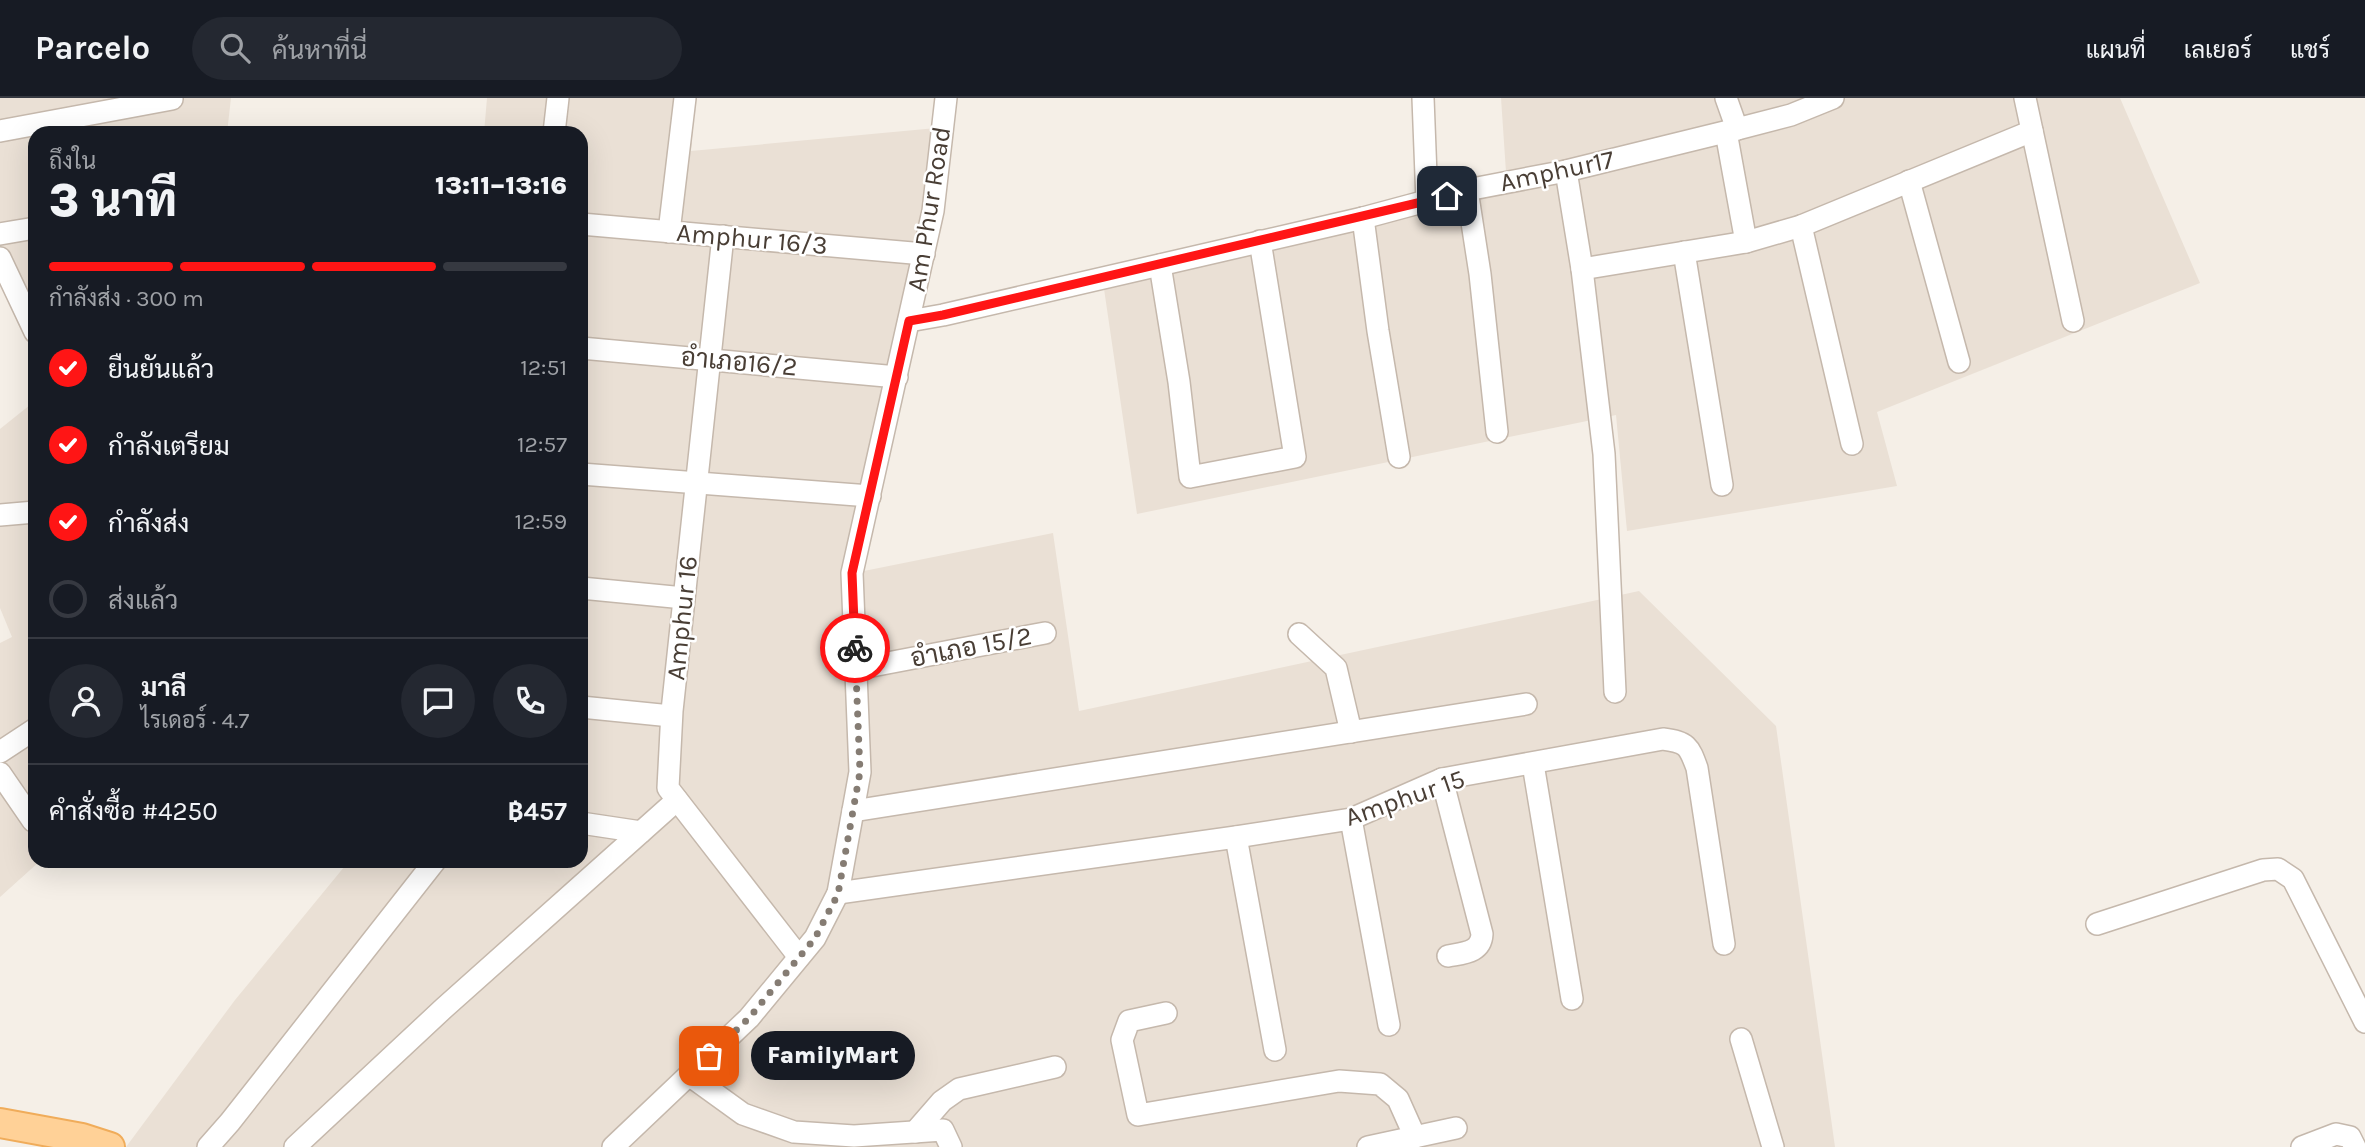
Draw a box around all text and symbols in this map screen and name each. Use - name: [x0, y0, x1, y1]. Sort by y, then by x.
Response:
- search box: [192, 17, 682, 80]
- text: Parcelo: [35, 29, 150, 67]
- icon: search: [216, 29, 254, 67]
- text: ค้นหาที่นี่: [272, 35, 367, 66]
- text: แผนที่: [2086, 36, 2146, 64]
- text: เลเยอร์: [2184, 36, 2252, 64]
- text: แชร์: [2290, 36, 2330, 64]
- street label: Am Phur Road: [901, 124, 957, 294]
- street label: Amphur17: [1497, 144, 1617, 198]
- text: ถึงใน: [49, 148, 96, 175]
- pin: [1417, 166, 1477, 226]
- text: 13:11–13:16: [435, 170, 567, 201]
- text: 3 นาที: [49, 174, 177, 228]
- icon: home: [1428, 177, 1466, 215]
- street label: Amphur 16/3: [675, 217, 829, 261]
- text: กำลังส่ง · 300 m: [49, 285, 204, 312]
- street label: อำเภอ16/2: [679, 341, 799, 383]
- icon: check: [49, 349, 87, 387]
- text: ยืนยันแล้ว: [108, 354, 214, 385]
- text: 12:51: [520, 354, 567, 381]
- icon: check: [49, 426, 87, 464]
- text: กำลังเตรียม: [108, 431, 230, 462]
- text: 12:57: [517, 431, 567, 458]
- icon: check: [49, 503, 87, 541]
- text: กำลังส่ง: [108, 508, 189, 539]
- text: 12:59: [514, 508, 567, 535]
- street label: Amphur 16: [660, 554, 704, 682]
- text: ส่งแล้ว: [108, 585, 178, 616]
- courier: [820, 613, 890, 683]
- street label: อำเภอ 15/2: [908, 620, 1034, 674]
- icon: bike: [836, 629, 874, 667]
- button: person: [49, 664, 123, 738]
- button: chat: [401, 664, 475, 738]
- button: phone: [493, 664, 567, 738]
- text: มาลี: [141, 672, 186, 703]
- text: ไรเดอร์ · 4.7: [141, 707, 249, 734]
- street label: Amphur 15: [1341, 763, 1469, 833]
- text: คำสั่งซื้อ #4250: [49, 796, 218, 827]
- text: ฿457: [508, 796, 567, 827]
- pin: [679, 1026, 739, 1086]
- callout: FamilyMart: [751, 1032, 916, 1080]
- icon: bag: [690, 1037, 728, 1075]
- text: FamilyMart: [767, 1042, 899, 1069]

